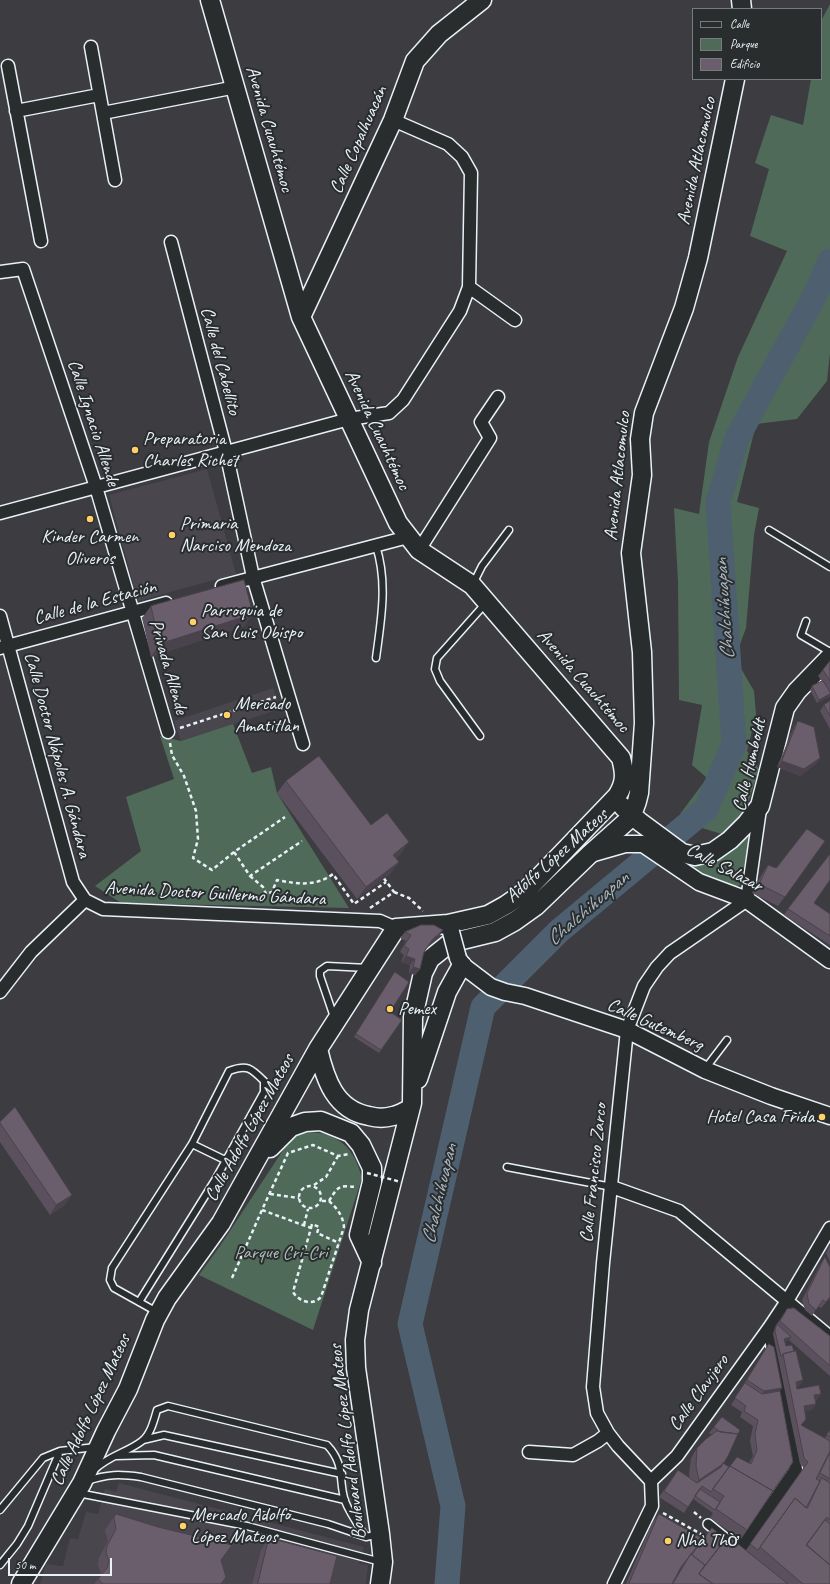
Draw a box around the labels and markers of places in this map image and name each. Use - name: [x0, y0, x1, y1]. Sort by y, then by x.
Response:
- place label: Preparatoria Charles Richet: [143, 428, 238, 472]
- marker: Preparatoria Charles Richet: [130, 445, 140, 455]
- place label: Primaria Narciso Mendoza: [180, 513, 291, 557]
- marker: Kinder Carmen Oliveros: [85, 514, 95, 524]
- place label: Kinder Carmen Oliveros: [41, 526, 139, 570]
- marker: Primaria Narciso Mendoza: [167, 530, 177, 540]
- place label: Parroquia de San Luis Obispo: [201, 600, 302, 644]
- marker: Parroquia de San Luis Obispo: [188, 617, 198, 627]
- place label: Mercado Amatitlan: [235, 693, 299, 737]
- marker: Mercado Amatitlan: [222, 710, 232, 720]
- place label: Pemex: [398, 998, 436, 1020]
- marker: Pemex: [385, 1004, 395, 1014]
- place label: Hotel Casa Frida: [706, 1106, 814, 1128]
- marker: Hotel Casa Frida: [817, 1112, 827, 1122]
- place label: Mercado Adolfo López Mateos: [191, 1504, 290, 1548]
- marker: Mercado Adolfo López Mateos: [178, 1521, 188, 1531]
- place label: Nhà Thờ: [676, 1530, 740, 1552]
- marker: Nhà Thờ: [663, 1536, 673, 1546]

